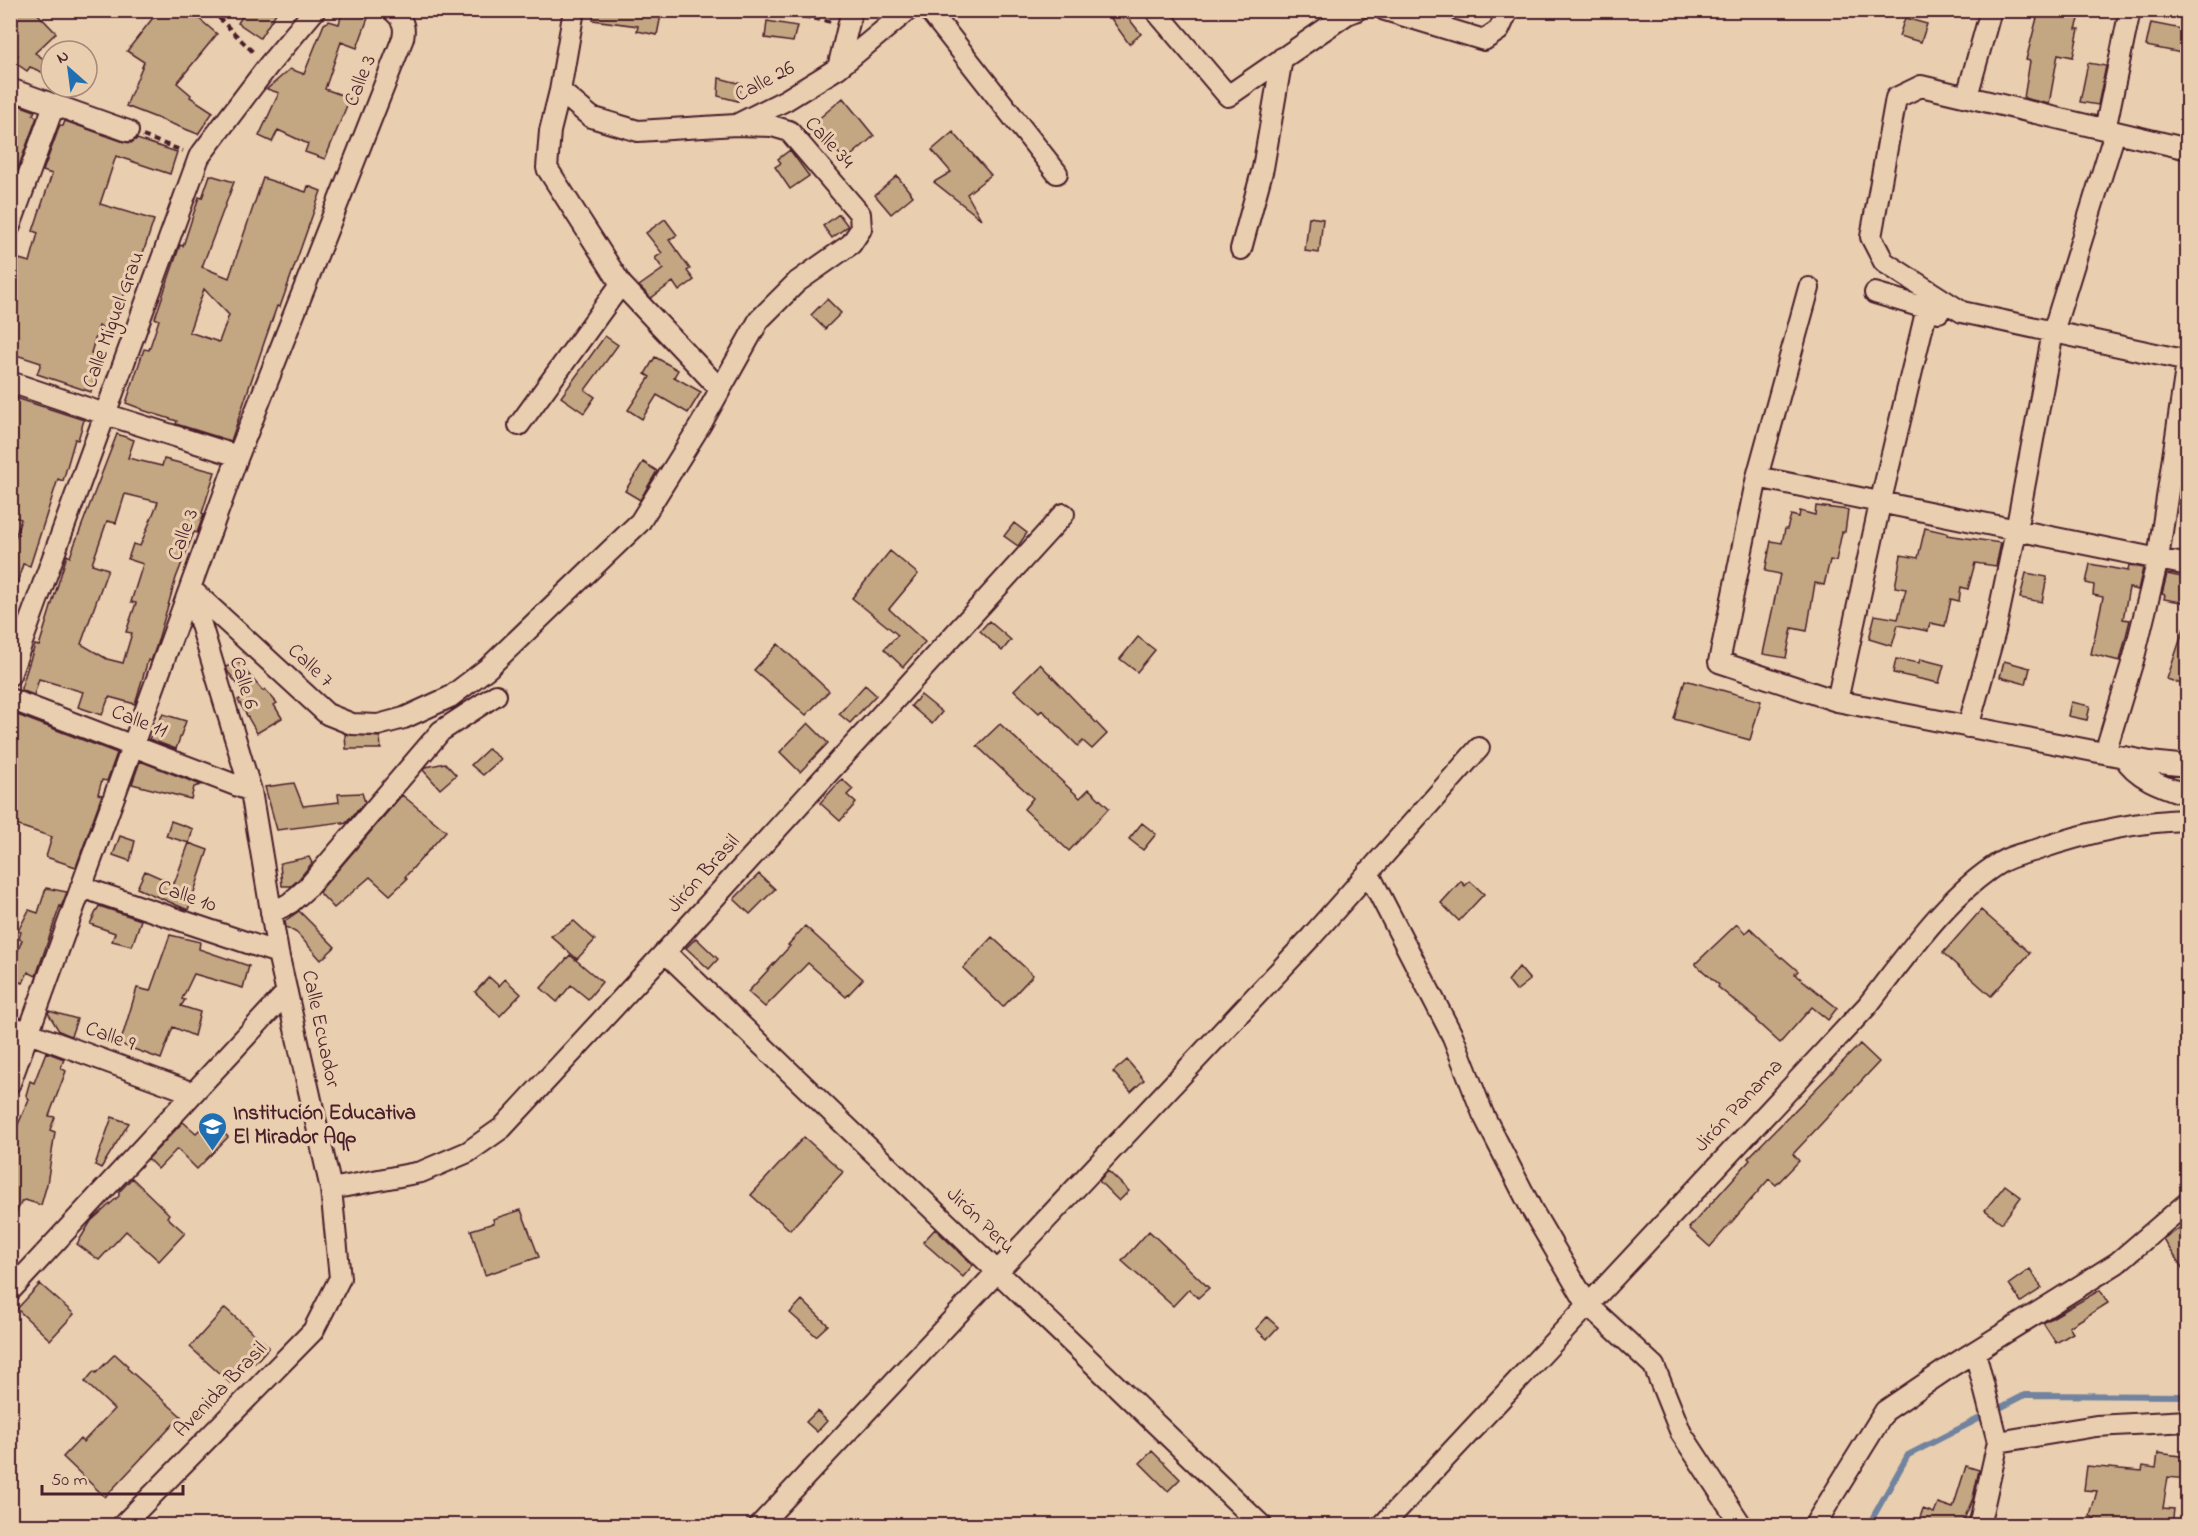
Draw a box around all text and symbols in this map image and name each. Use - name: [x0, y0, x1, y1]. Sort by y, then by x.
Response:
- north arrow: [39, 39, 99, 99]
- text: N: [52, 44, 73, 71]
- street label: Calle 3: [337, 51, 385, 111]
- street label: Calle 26: [730, 54, 800, 110]
- street label: Calle 34: [797, 110, 861, 176]
- street label: Calle Miguel Grau: [75, 247, 155, 393]
- street label: Calle 3: [161, 505, 207, 565]
- street label: Calle 7: [280, 637, 340, 695]
- street label: Calle 6: [221, 653, 265, 713]
- street label: Calle 11: [107, 698, 172, 746]
- street label: Jirón Brasil: [660, 828, 748, 920]
- street label: Calle 10: [154, 873, 220, 921]
- street label: Calle Ecuador: [293, 968, 347, 1091]
- street label: Calle 9: [81, 1014, 140, 1060]
- street label: Jirón Panama: [1688, 1052, 1790, 1160]
- place label: Institución Educativa El Mirador Aqp: [233, 1099, 416, 1153]
- school or university icon: Institución Educativa El Mirador Aqp: [196, 1110, 228, 1152]
- street label: Jirón Peru: [939, 1180, 1021, 1262]
- street label: Avenida Brasil: [167, 1335, 275, 1445]
- scale bar: [42, 1458, 183, 1496]
- text: 50 m: [51, 1468, 88, 1494]

